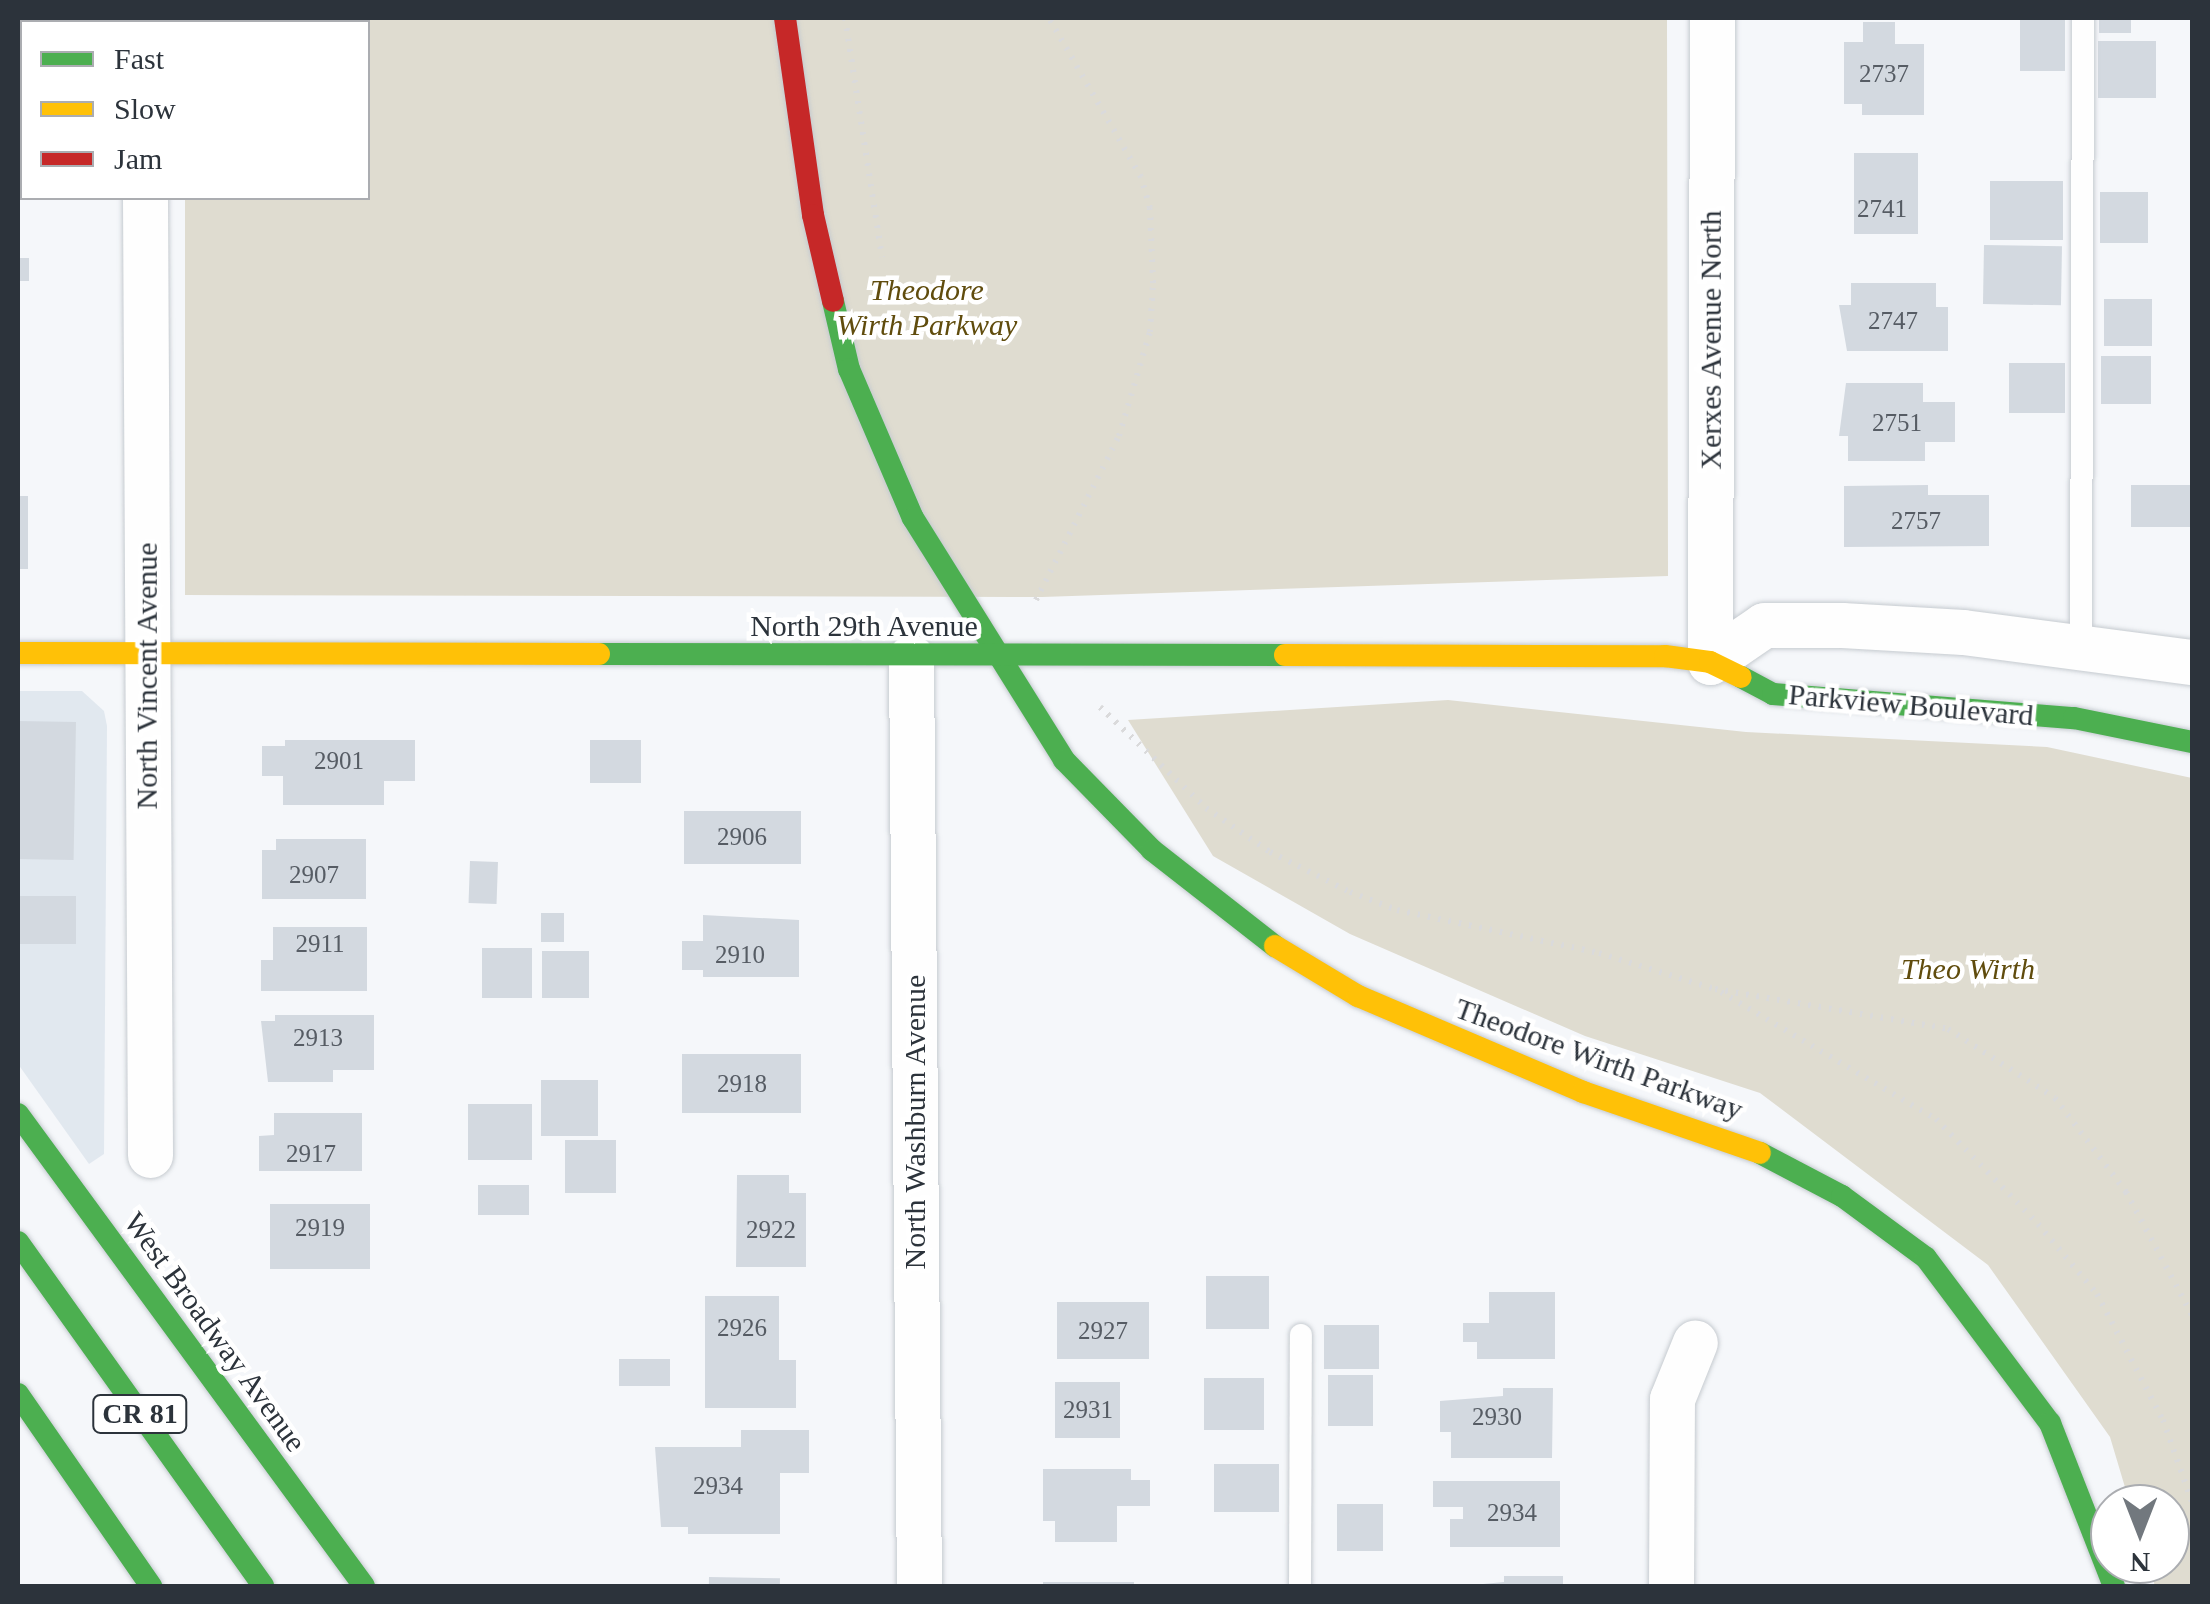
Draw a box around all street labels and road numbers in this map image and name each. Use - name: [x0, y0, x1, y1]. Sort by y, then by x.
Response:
- street label: Xerxes Avenue North: [1693, 209, 1729, 471]
- street label: North Vincent Avenue: [129, 541, 165, 811]
- street label: North 29th Avenue: [749, 608, 979, 644]
- street label: Parkview Boulevard: [1787, 676, 2035, 734]
- street label: North Washburn Avenue: [897, 974, 933, 1270]
- street label: Theodore Wirth Parkway: [1450, 990, 1748, 1128]
- street label: West Broadway Avenue: [116, 1205, 314, 1459]
- road number: CR 81: [90, 1391, 190, 1437]

